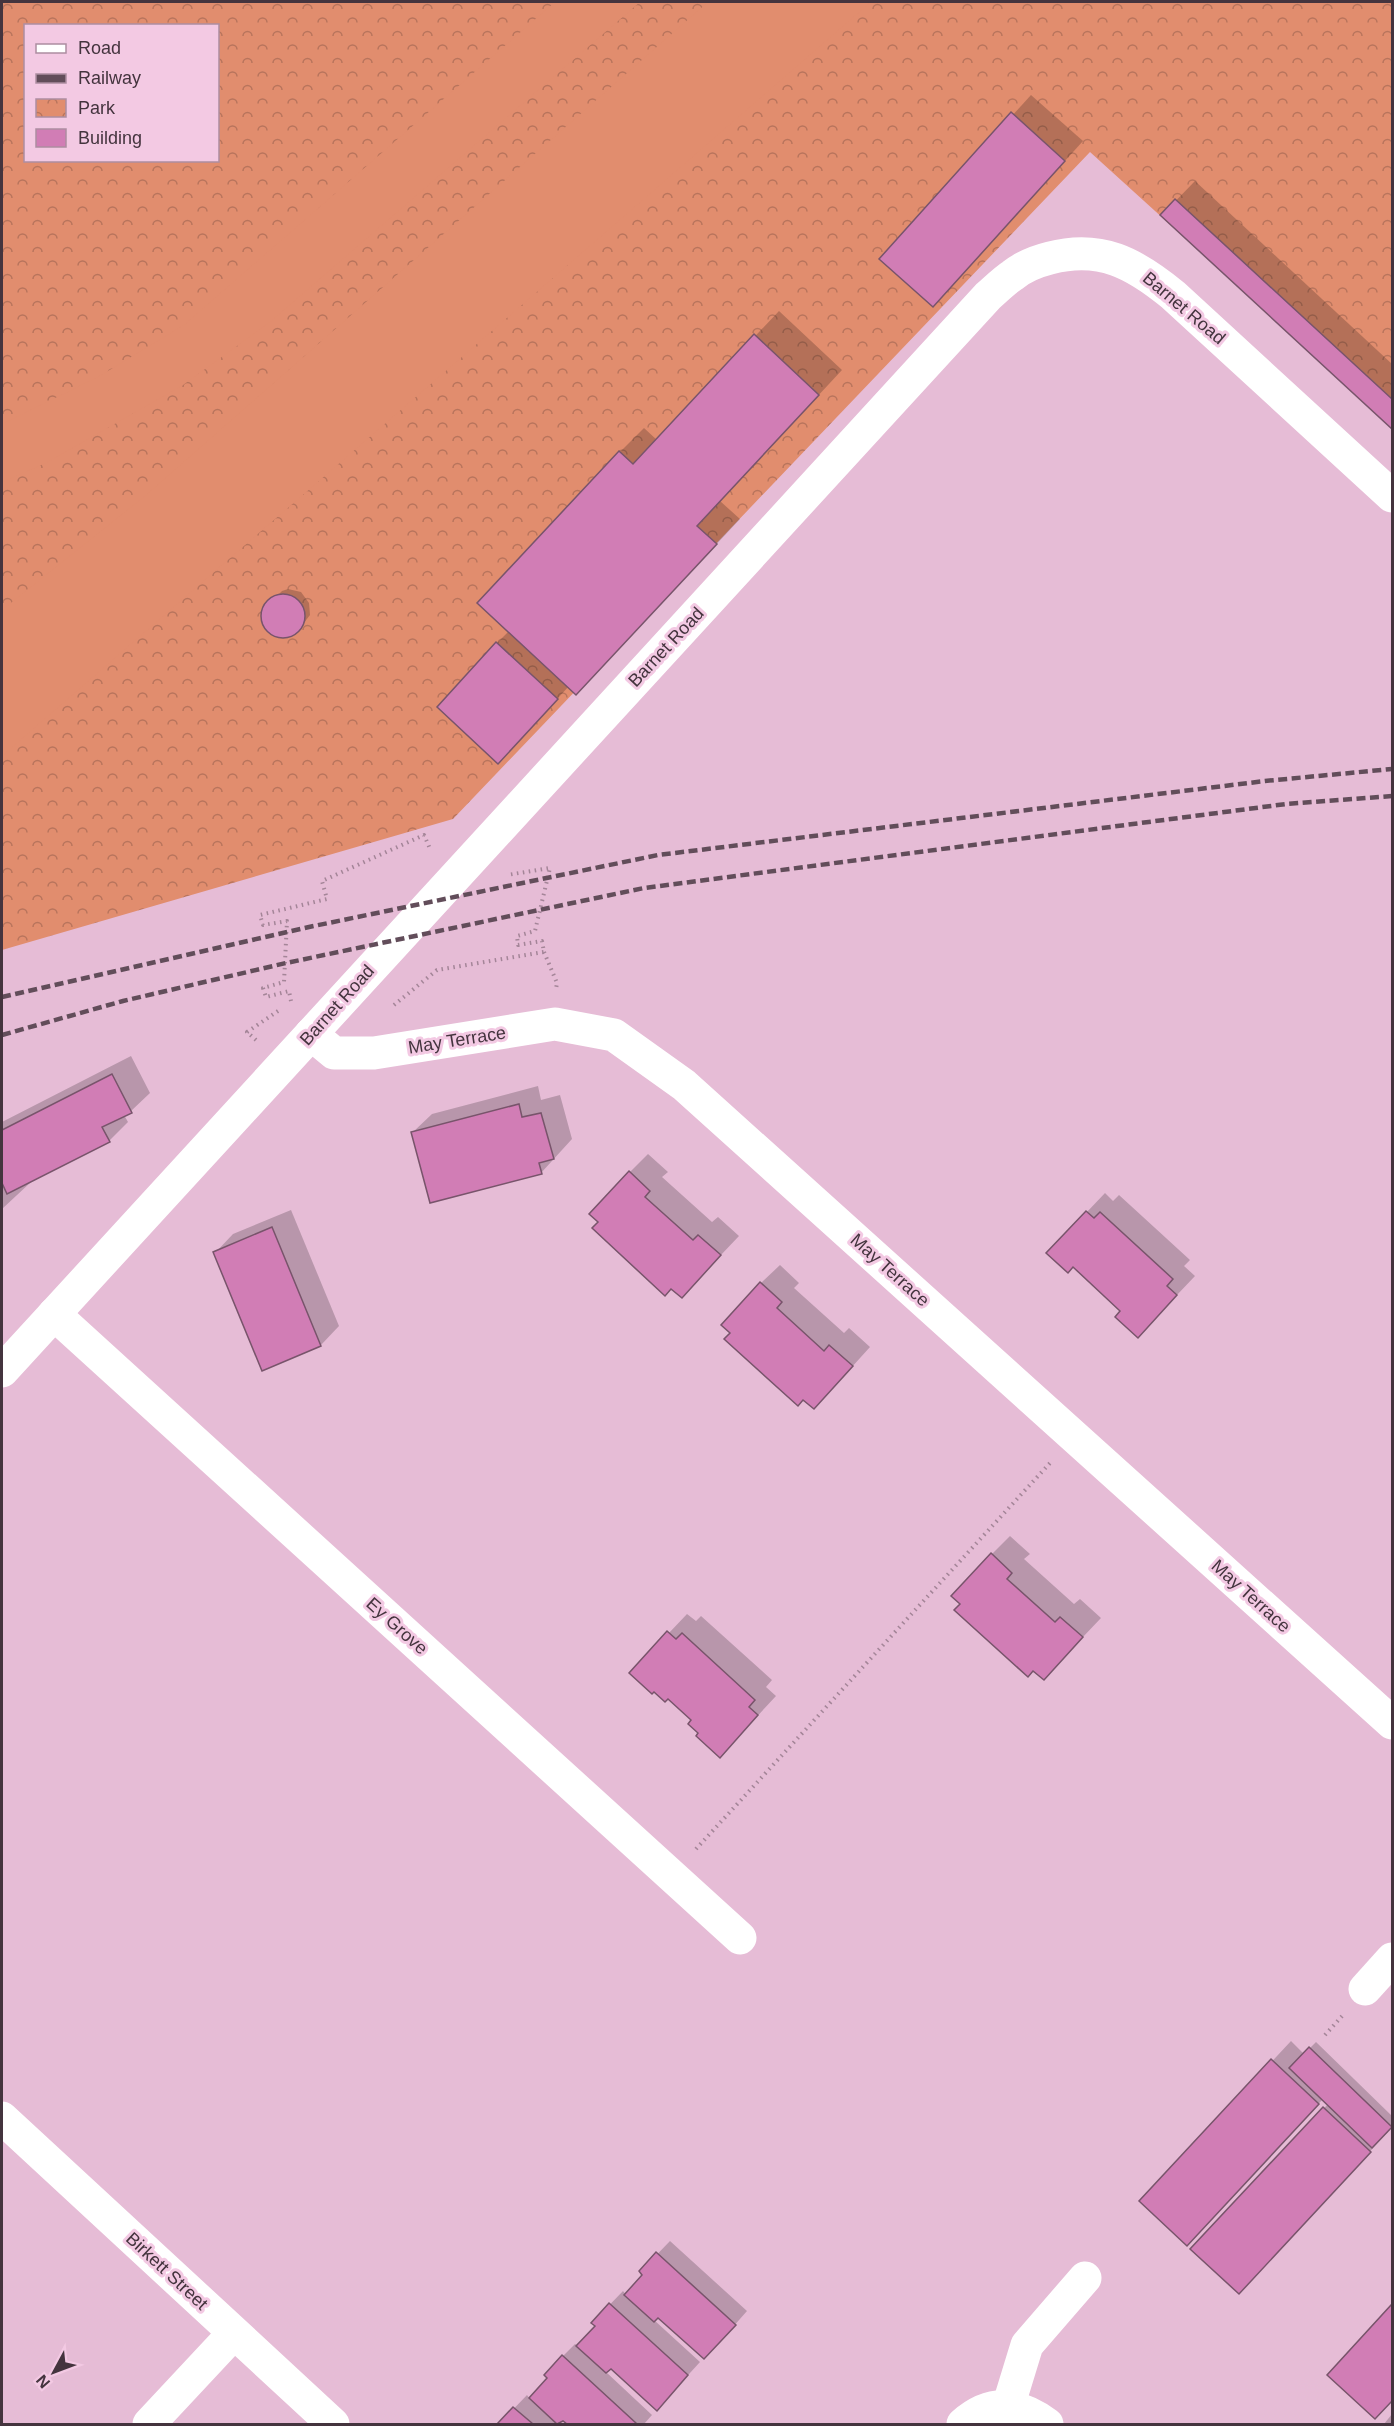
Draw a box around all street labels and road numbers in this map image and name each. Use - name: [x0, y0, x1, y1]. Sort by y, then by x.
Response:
- street label: Barnet Road: [1139, 268, 1229, 348]
- street label: Barnet Road: [624, 603, 708, 691]
- street label: Barnet Road: [296, 961, 378, 1049]
- street label: May Terrace: [407, 1022, 507, 1058]
- street label: May Terrace: [847, 1230, 933, 1310]
- street label: May Terrace: [1208, 1556, 1294, 1636]
- street label: Ey Grove: [362, 1593, 432, 1659]
- street label: Birkett Street: [122, 2228, 212, 2314]

